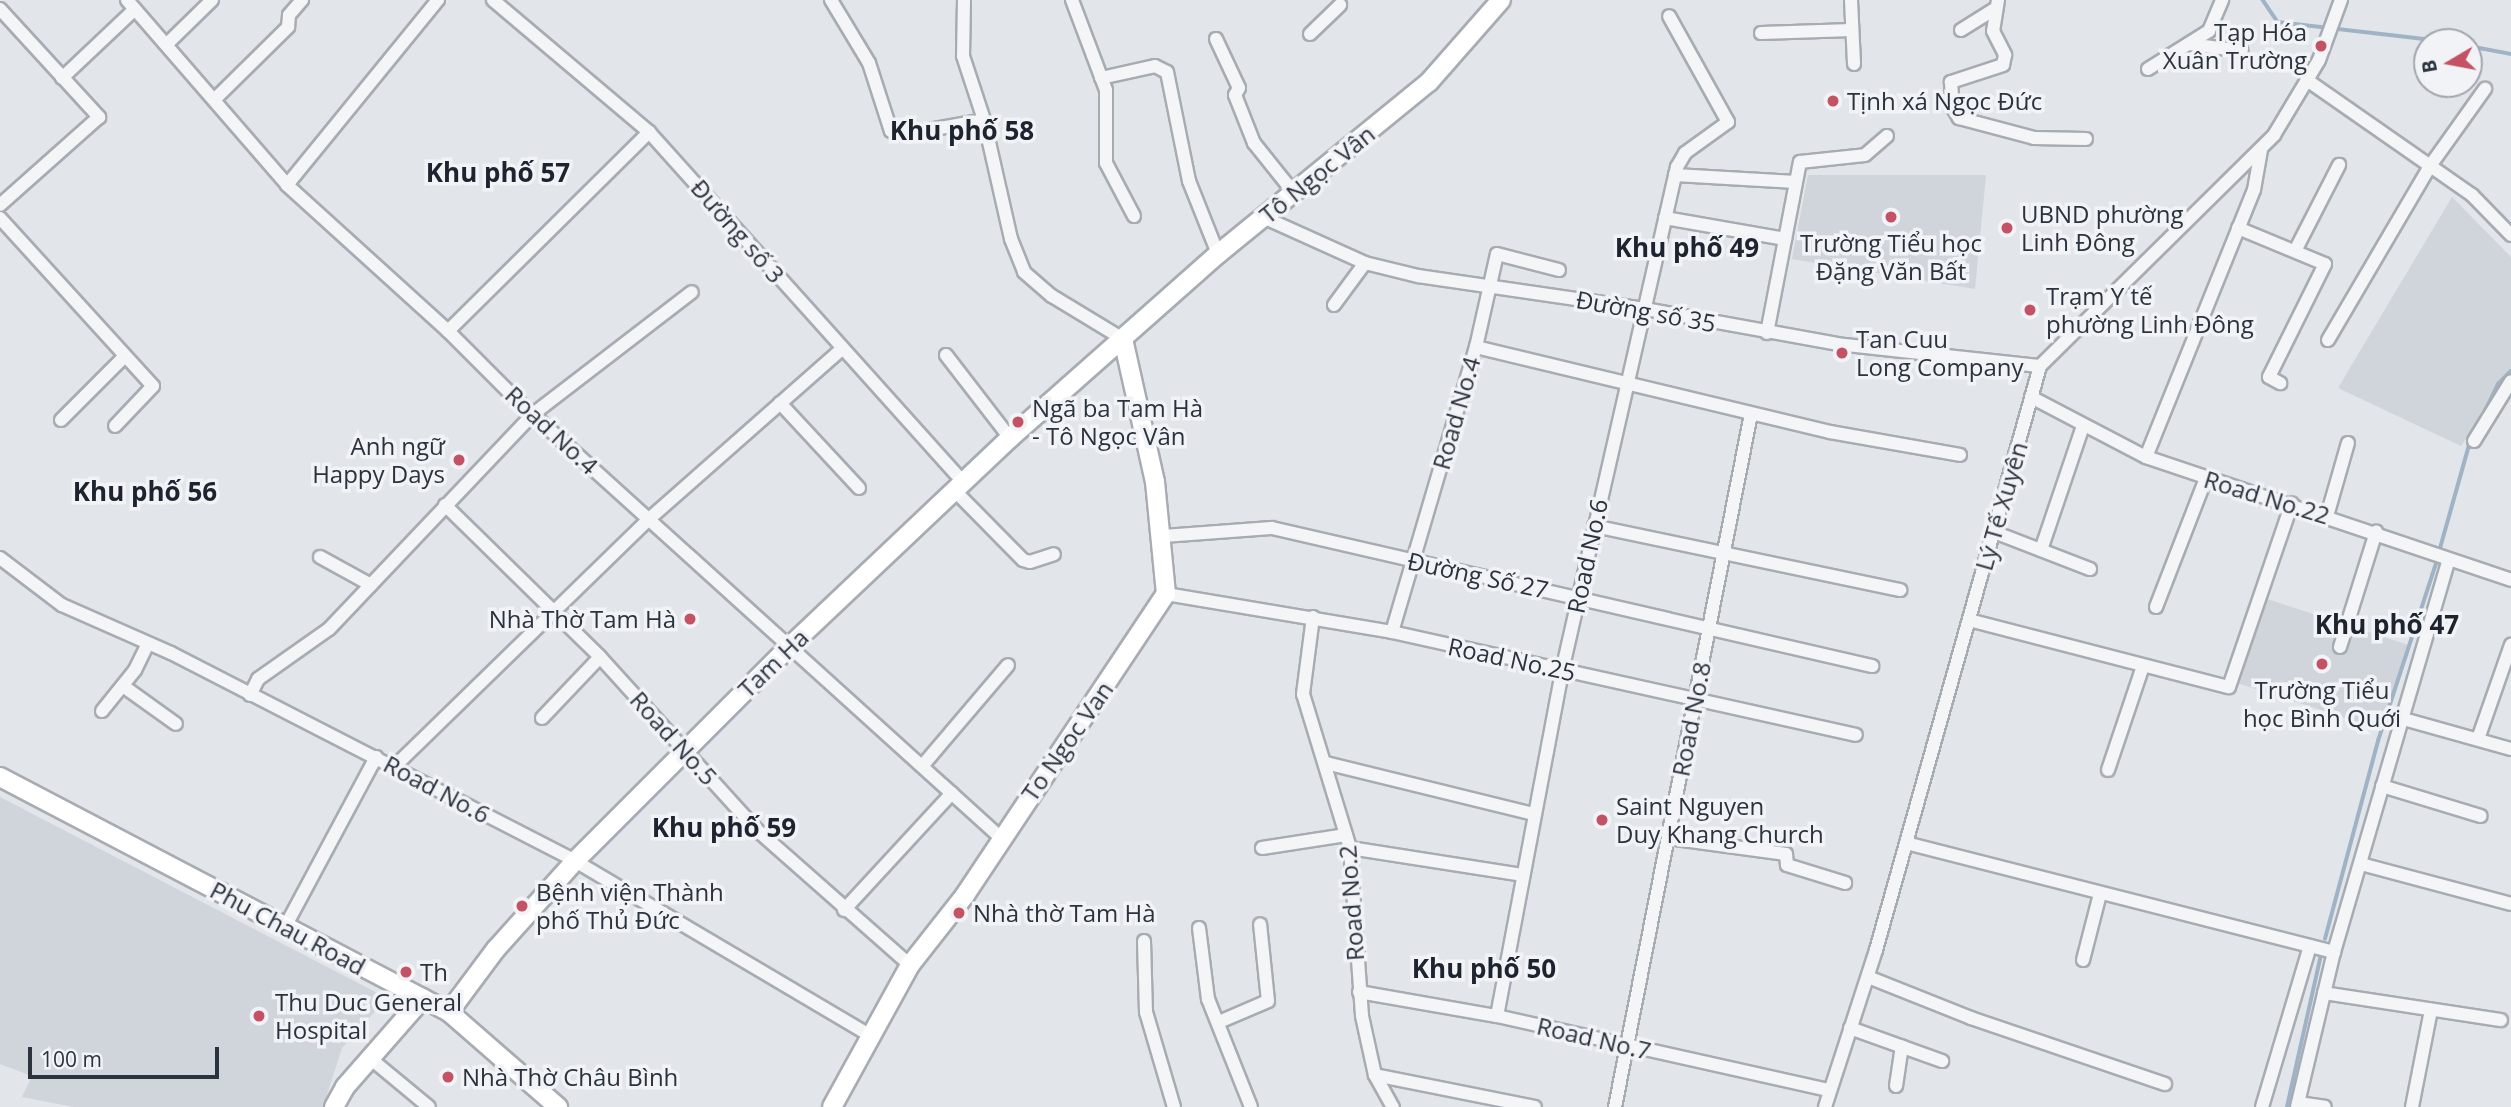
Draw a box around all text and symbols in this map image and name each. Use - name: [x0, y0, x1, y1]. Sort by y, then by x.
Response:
- place label: Tạp Hóa Xuân Trường: [2163, 18, 2307, 74]
- north arrow: [2413, 28, 2483, 98]
- marker: Tạp Hóa Xuân Trường: [2313, 38, 2329, 54]
- text: B: [2415, 58, 2443, 75]
- place label: Tịnh xá Ngọc Đức: [1847, 87, 2042, 115]
- marker: Tịnh xá Ngọc Đức: [1825, 93, 1841, 109]
- district label: Khu phố 58: [890, 115, 1034, 147]
- street label: Tô Ngọc Vân: [1254, 119, 1380, 229]
- district label: Khu phố 57: [426, 157, 570, 189]
- street label: Đường số 3: [685, 173, 791, 289]
- place label: UBND phường Linh Đông: [2021, 200, 2183, 256]
- marker: Trường Tiểu học Đặng Văn Bất: [1883, 209, 1899, 225]
- marker: UBND phường Linh Đông: [1999, 220, 2015, 236]
- place label: Trường Tiểu học Đặng Văn Bất: [1800, 229, 1982, 285]
- district label: Khu phố 49: [1615, 232, 1759, 264]
- place label: Trạm Y tế phường Linh Đông: [2046, 282, 2254, 338]
- street label: Đường số 35: [1574, 285, 1718, 337]
- marker: Trạm Y tế phường Linh Đông: [2020, 300, 2040, 320]
- place label: Tan Cuu Long Company: [1856, 325, 2023, 381]
- marker: Tan Cuu Long Company: [1834, 345, 1850, 361]
- street label: Road No.4: [1426, 353, 1486, 473]
- street label: Road No.4: [500, 380, 604, 480]
- place label: Ngã ba Tam Hà - Tô Ngọc Vân: [1032, 394, 1203, 450]
- marker: Ngã ba Tam Hà - Tô Ngọc Vân: [1010, 414, 1026, 430]
- place label: Anh ngữ Happy Days: [312, 432, 445, 488]
- street label: Lý Tế Xuyên: [1969, 438, 2033, 574]
- marker: Anh ngữ Happy Days: [451, 452, 467, 468]
- street label: Road No.22: [2201, 464, 2333, 530]
- district label: Khu phố 56: [73, 476, 217, 508]
- street label: Road No.6: [1561, 496, 1613, 616]
- street label: Đường Số 27: [1405, 546, 1551, 604]
- place label: Nhà Thờ Tam Hà: [489, 605, 676, 633]
- district label: Khu phố 47: [2315, 609, 2459, 641]
- marker: Nhà Thờ Tam Hà: [682, 611, 698, 627]
- street label: Tam Ha: [732, 623, 814, 703]
- street label: Road No.25: [1446, 631, 1578, 687]
- marker: Trường Tiểu học Bình Quới: [2314, 656, 2330, 672]
- street label: Road No.8: [1666, 659, 1716, 779]
- street label: To Ngoc Van: [1015, 676, 1119, 806]
- place label: Trường Tiểu học Bình Quới: [2243, 676, 2401, 732]
- street label: Road No.5: [624, 685, 724, 791]
- street label: Road No.6: [379, 749, 495, 829]
- place label: Saint Nguyen Duy Khang Church: [1616, 792, 1824, 848]
- district label: Khu phố 59: [652, 812, 796, 844]
- marker: Saint Nguyen Duy Khang Church: [1594, 812, 1610, 828]
- street label: Road No.2: [1333, 844, 1369, 962]
- street label: Phu Chau Road: [206, 875, 370, 981]
- place label: Bệnh viện Thành phố Thủ Đức: [536, 878, 724, 934]
- marker: Bệnh viện Thành phố Thủ Đức: [514, 898, 530, 914]
- place label: Nhà thờ Tam Hà: [973, 899, 1156, 927]
- marker: Nhà thờ Tam Hà: [951, 905, 967, 921]
- district label: Khu phố 50: [1412, 953, 1556, 985]
- place label: Th: [420, 958, 448, 986]
- marker: Th: [398, 964, 414, 980]
- place label: Thu Duc General Hospital: [275, 988, 462, 1044]
- marker: Thu Duc General Hospital: [249, 1006, 269, 1026]
- street label: Road No.7: [1534, 1011, 1654, 1065]
- scale bar: [32, 1034, 222, 1078]
- text: 100 m: [41, 1045, 102, 1073]
- place label: Nhà Thờ Châu Bình: [462, 1063, 678, 1091]
- marker: Nhà Thờ Châu Bình: [440, 1069, 456, 1085]

